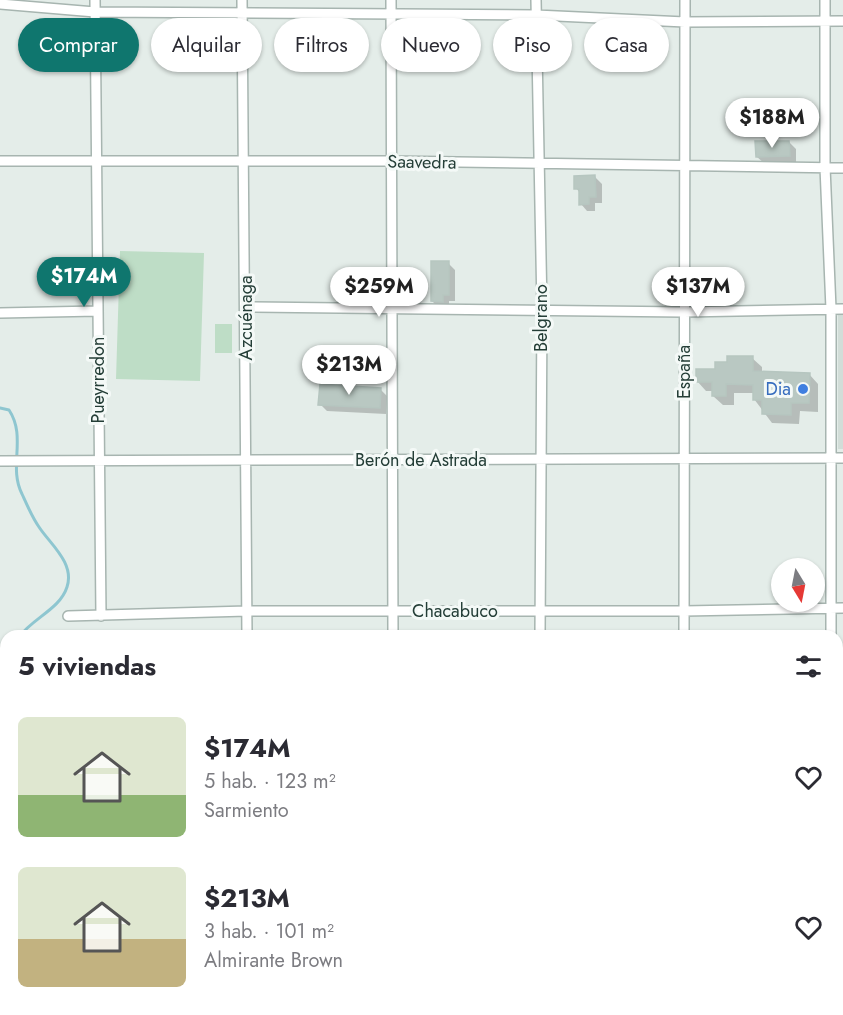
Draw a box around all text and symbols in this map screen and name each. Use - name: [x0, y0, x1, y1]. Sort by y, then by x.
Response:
- chip: Comprar: [18, 18, 139, 72]
- chip: Alquilar: [151, 18, 262, 72]
- chip: Filtros: [274, 18, 369, 72]
- chip: Nuevo: [381, 18, 481, 72]
- chip: Piso: [493, 18, 572, 72]
- chip: Casa: [584, 18, 669, 72]
- pin: $188M: [730, 98, 814, 149]
- text: $188M: [739, 103, 805, 132]
- street label: Saavedra: [387, 148, 457, 176]
- pin: $174M: [42, 257, 126, 308]
- text: $174M: [51, 262, 117, 291]
- pin: $259M: [337, 267, 421, 318]
- pin: $137M: [656, 267, 740, 318]
- text: $259M: [344, 272, 414, 301]
- text: $137M: [666, 272, 730, 301]
- street label: Azcuénaga: [233, 275, 259, 361]
- street label: Belgrano: [528, 284, 554, 352]
- street label: Pueyrredon: [85, 337, 111, 423]
- pin: $213M: [307, 345, 391, 396]
- street label: España: [671, 345, 697, 399]
- text: $213M: [316, 350, 382, 379]
- place label: Dia: [765, 376, 791, 402]
- marker: Dia: [796, 382, 810, 396]
- street label: Berón de Astrada: [355, 447, 487, 473]
- north arrow: [771, 558, 825, 612]
- map controls: [771, 558, 825, 612]
- street label: Chacabuco: [412, 598, 498, 624]
- text: 5 viviendas: [18, 647, 156, 685]
- icon: filters: [792, 650, 825, 683]
- text: $174M: [204, 729, 290, 767]
- icon: home: [66, 741, 138, 813]
- icon: heart: [792, 761, 825, 794]
- text: 5 hab. · 123 m²: [204, 767, 336, 796]
- text: Sarmiento: [204, 796, 289, 825]
- text: $213M: [204, 879, 290, 917]
- icon: home: [66, 891, 138, 963]
- icon: heart: [792, 911, 825, 944]
- text: 3 hab. · 101 m²: [204, 917, 334, 946]
- text: Almirante Brown: [204, 946, 343, 975]

